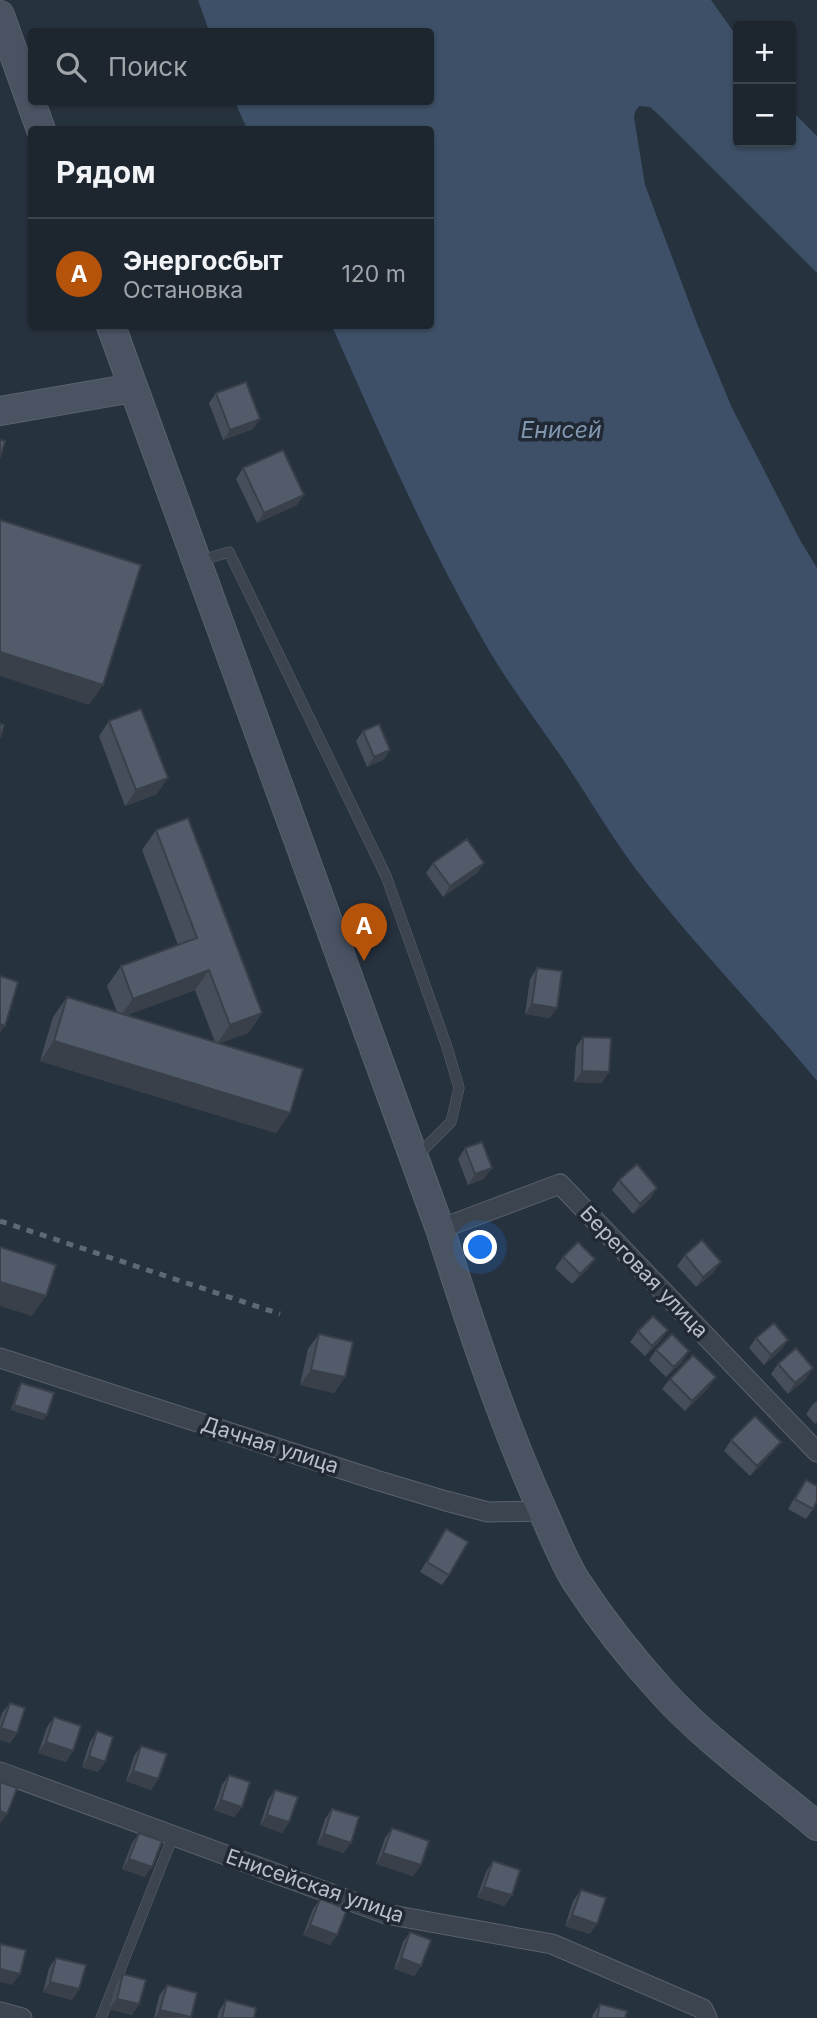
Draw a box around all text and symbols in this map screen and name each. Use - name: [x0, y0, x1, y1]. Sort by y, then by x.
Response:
- map controls: [733, 21, 796, 147]
- button: +: [733, 21, 796, 84]
- search box: [28, 28, 434, 105]
- icon: search: [52, 48, 90, 86]
- text: Поиск: [108, 51, 187, 82]
- button: −: [733, 84, 796, 147]
- text: Рядом: [56, 154, 156, 190]
- text: Энергосбыт: [123, 245, 283, 276]
- text: A: [70, 260, 88, 288]
- text: 120 m: [341, 260, 406, 288]
- text: Остановка: [123, 276, 243, 304]
- water label: Енисей: [520, 416, 602, 444]
- pin: A: [341, 903, 387, 961]
- street label: Береговая улица: [575, 1201, 714, 1343]
- your location: [463, 1230, 497, 1264]
- street label: Дачная улица: [198, 1411, 342, 1478]
- street label: Енисейская улица: [223, 1843, 407, 1928]

